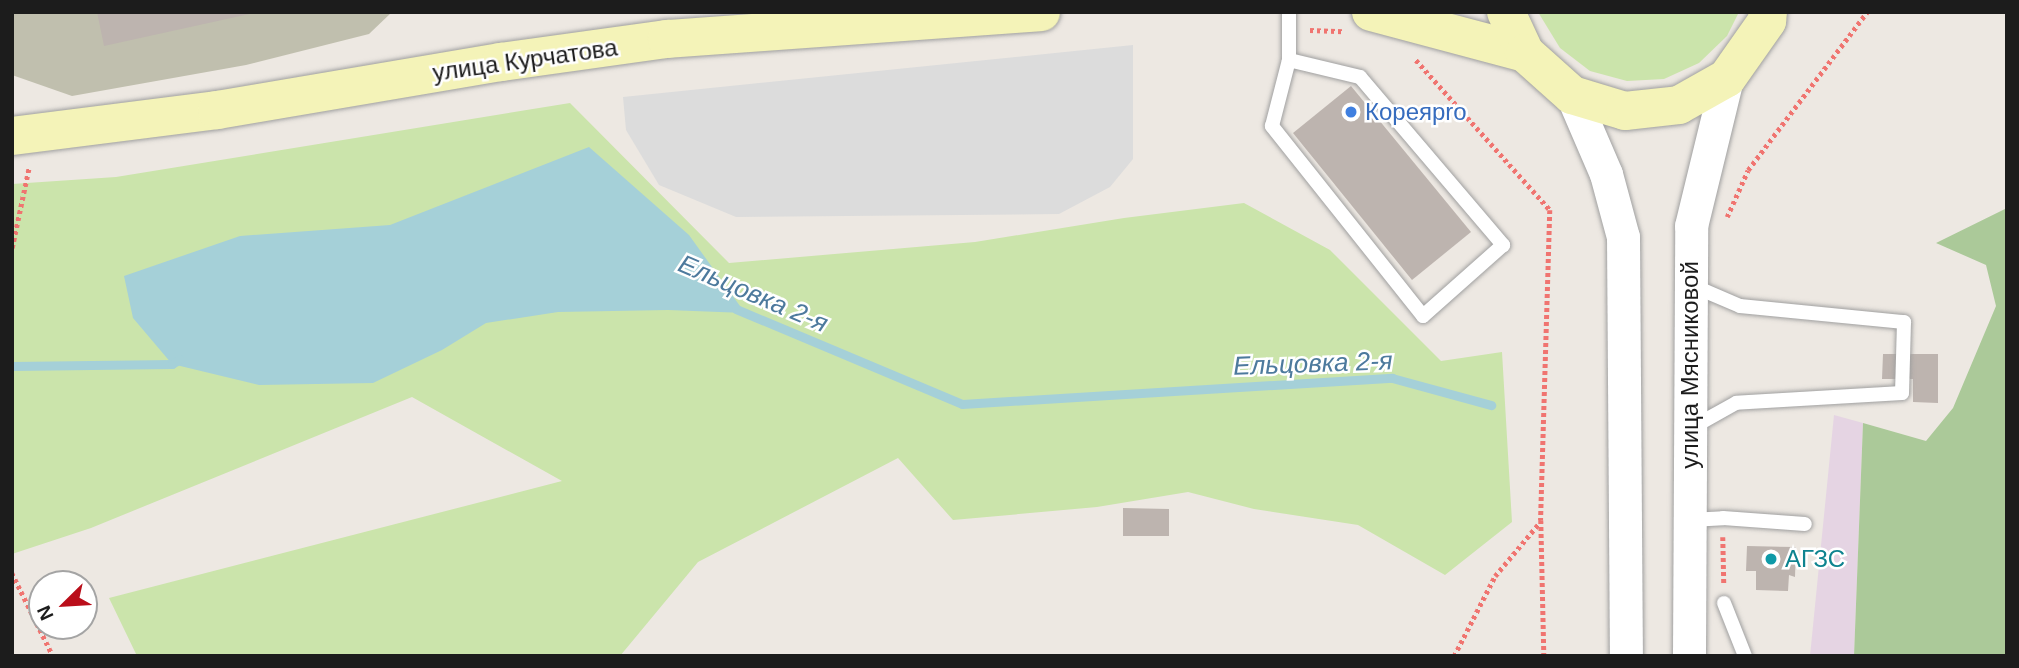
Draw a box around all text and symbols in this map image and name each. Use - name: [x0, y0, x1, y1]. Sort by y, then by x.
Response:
- street label: улица Курчатова: [431, 33, 619, 87]
- place label: Кореяpro: [1365, 98, 1467, 126]
- marker: Кореяpro: [1343, 104, 1359, 120]
- water label: Ельцовка 2-я: [673, 248, 833, 340]
- street label: улица Мясниковой: [1676, 261, 1704, 469]
- water label: Ельцовка 2-я: [1233, 346, 1393, 382]
- place label: АГЗС: [1785, 545, 1845, 573]
- marker: АГЗС: [1763, 551, 1779, 567]
- north arrow: [28, 570, 98, 640]
- text: N: [33, 602, 58, 623]

